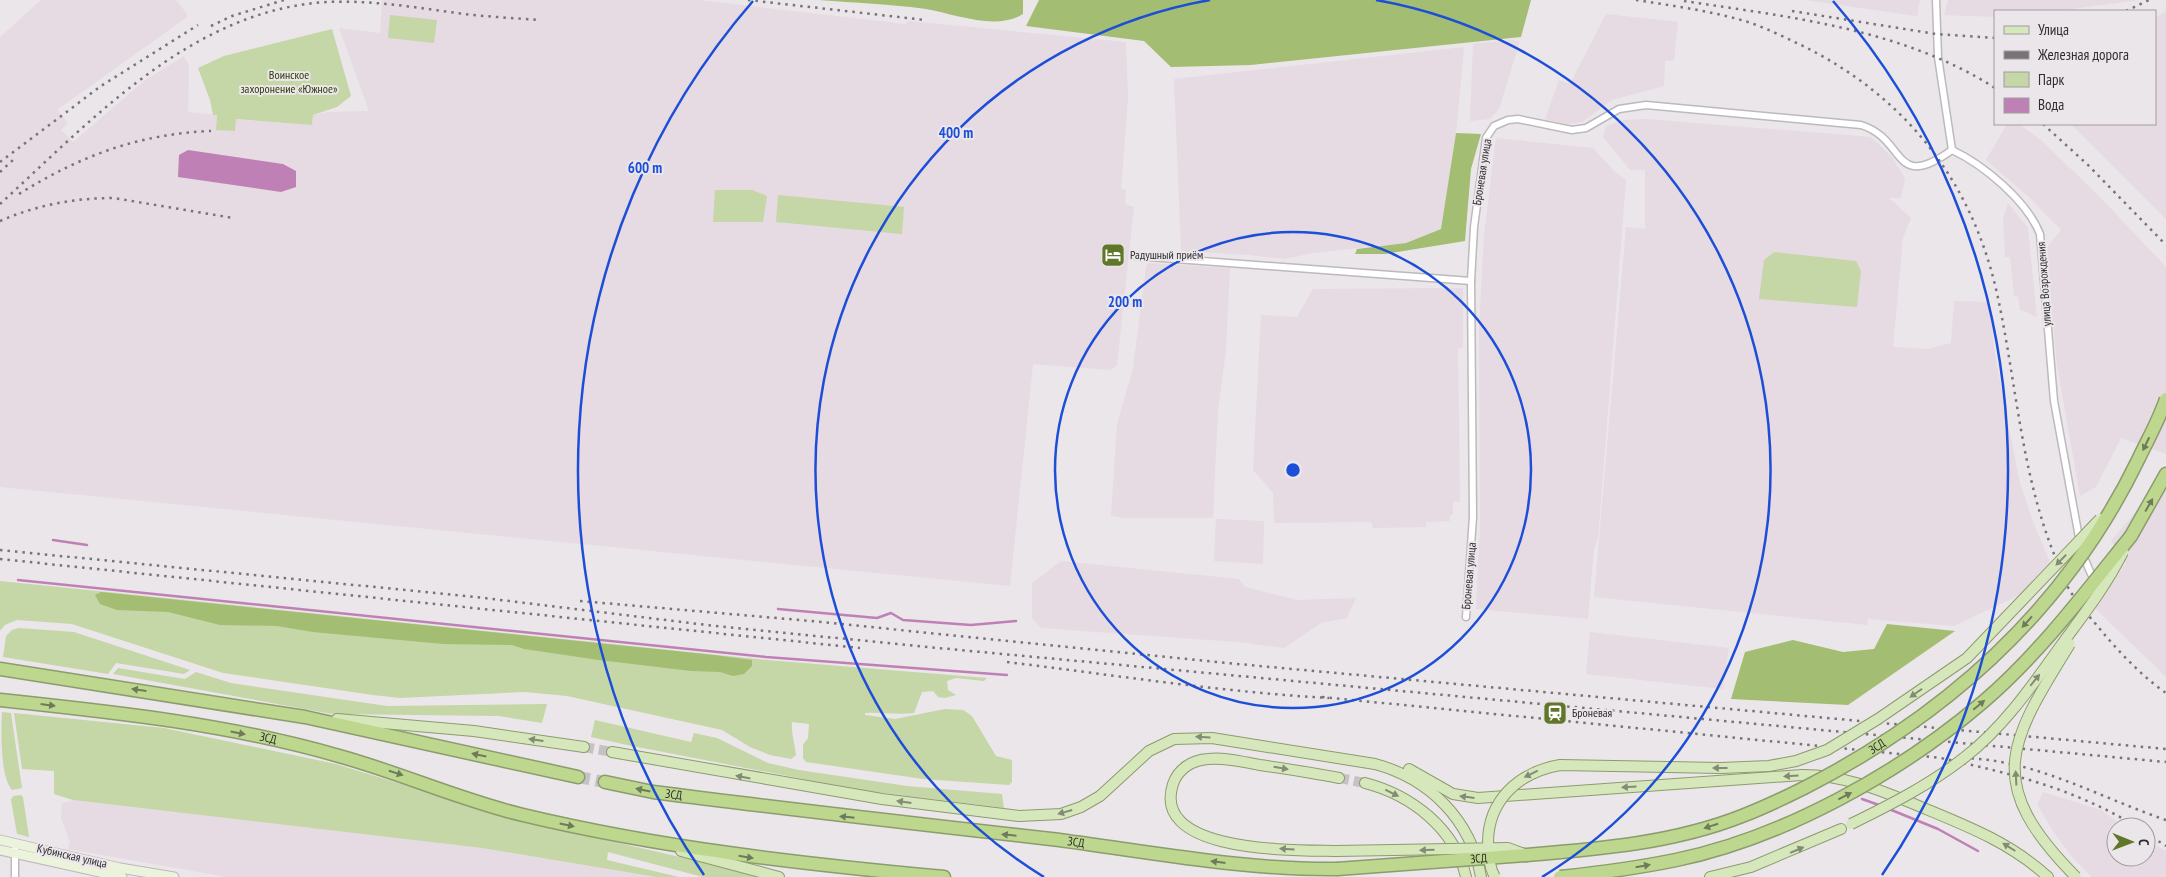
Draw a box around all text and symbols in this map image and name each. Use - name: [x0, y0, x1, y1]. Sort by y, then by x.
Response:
- legend: [1994, 10, 2156, 125]
- text: Улица: [2038, 20, 2069, 39]
- text: Железная дорога: [2037, 45, 2129, 64]
- park label: Воинское захоронение «Южное»: [240, 67, 338, 96]
- text: Парк: [2038, 70, 2064, 89]
- text: Вода: [2038, 95, 2064, 114]
- text: 400 m: [939, 123, 973, 142]
- street label: Броневая улица: [1469, 137, 1494, 206]
- text: 600 m: [628, 158, 662, 177]
- street label: улица Возрождения: [2033, 241, 2054, 327]
- hotel icon: Радушный приём: [1100, 242, 1126, 268]
- place label: Радушный приём: [1130, 247, 1203, 262]
- text: 200 m: [1108, 292, 1142, 311]
- one-way arrow: [2142, 437, 2150, 451]
- centre of rings: [1284, 461, 1302, 479]
- one-way arrow: [2144, 498, 2153, 511]
- street label: Броневая улица: [1458, 542, 1479, 610]
- one-way arrow: [2055, 554, 2067, 566]
- one-way arrow: [2021, 615, 2033, 627]
- one-way arrow: [2030, 674, 2041, 687]
- one-way arrow: [131, 686, 147, 694]
- one-way arrow: [1909, 688, 1923, 698]
- station icon: Броневая: [1542, 700, 1568, 726]
- one-way arrow: [1973, 700, 1985, 711]
- one-way arrow: [41, 701, 57, 709]
- place label: Броневая: [1572, 705, 1613, 720]
- one-way arrow: [231, 729, 247, 737]
- street label: ЗСД: [258, 729, 279, 747]
- one-way arrow: [1195, 733, 1211, 741]
- one-way arrow: [528, 735, 544, 743]
- street label: ЗСД: [1866, 735, 1888, 757]
- one-way arrow: [471, 751, 487, 759]
- one-way arrow: [1712, 764, 1728, 772]
- one-way arrow: [1274, 765, 1290, 773]
- one-way arrow: [2011, 769, 2019, 785]
- one-way arrow: [388, 770, 403, 778]
- one-way arrow: [1524, 770, 1538, 778]
- one-way arrow: [735, 772, 751, 780]
- one-way arrow: [1783, 772, 1799, 780]
- one-way arrow: [1621, 783, 1637, 791]
- one-way arrow: [635, 786, 651, 794]
- street label: ЗСД: [664, 786, 684, 803]
- one-way arrow: [1384, 789, 1399, 797]
- one-way arrow: [1459, 792, 1475, 800]
- one-way arrow: [1838, 792, 1852, 800]
- one-way arrow: [896, 798, 912, 806]
- one-way arrow: [1057, 808, 1073, 816]
- one-way arrow: [839, 813, 855, 821]
- north arrow: [2106, 817, 2156, 867]
- one-way arrow: [560, 821, 575, 829]
- one-way arrow: [1703, 823, 1718, 830]
- one-way arrow: [1001, 831, 1017, 839]
- street label: ЗСД: [1067, 833, 1086, 850]
- text: С: [2135, 839, 2153, 846]
- street label: Кубинская улица: [36, 840, 109, 871]
- one-way arrow: [2003, 843, 2016, 852]
- one-way arrow: [1279, 845, 1295, 853]
- one-way arrow: [1790, 845, 1804, 853]
- one-way arrow: [1419, 847, 1435, 855]
- street label: ЗСД: [1470, 850, 1488, 866]
- one-way arrow: [739, 853, 755, 861]
- one-way arrow: [1210, 858, 1226, 866]
- one-way arrow: [1635, 862, 1651, 870]

